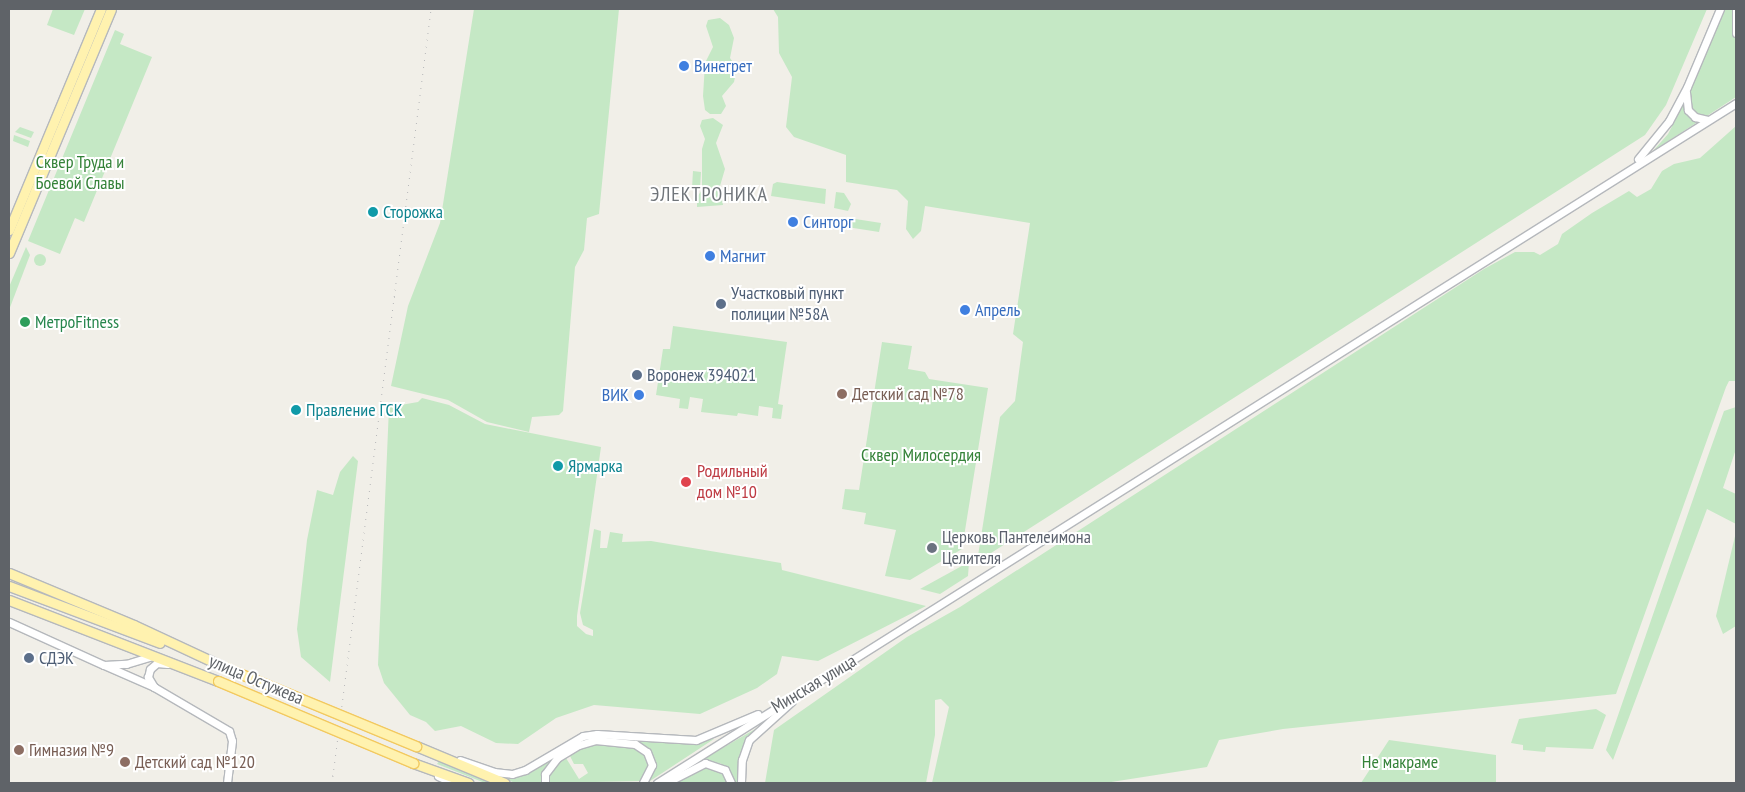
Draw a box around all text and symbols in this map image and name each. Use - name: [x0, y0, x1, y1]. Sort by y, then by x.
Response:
- place label: Винегрет: [694, 55, 752, 77]
- marker: Винегрет: [678, 60, 690, 72]
- park label: Сквер Труда и Боевой Славы: [35, 152, 125, 194]
- district label: ЭЛЕКТРОНИКА: [649, 182, 769, 206]
- place label: Сторожка: [383, 201, 443, 223]
- marker: Сторожка: [367, 206, 379, 218]
- place label: Синторг: [803, 211, 853, 233]
- marker: Синторг: [787, 216, 799, 228]
- place label: Магнит: [720, 245, 765, 267]
- marker: Магнит: [704, 250, 716, 262]
- place label: Участковый пункт полиции №58А: [731, 283, 844, 326]
- marker: Участковый пункт полиции №58А: [715, 298, 727, 310]
- place label: Апрель: [975, 299, 1020, 321]
- marker: Апрель: [959, 304, 971, 316]
- place label: МетроFitness: [35, 311, 119, 333]
- marker: МетроFitness: [19, 316, 31, 328]
- place label: Воронеж 394021: [647, 364, 756, 386]
- marker: Воронеж 394021: [631, 369, 643, 381]
- place label: Детский сад №78: [852, 383, 964, 405]
- place label: ВИК: [602, 384, 629, 406]
- marker: Детский сад №78: [836, 388, 848, 400]
- marker: ВИК: [633, 389, 645, 401]
- place label: Правление ГСК: [306, 399, 403, 421]
- marker: Правление ГСК: [290, 404, 302, 416]
- park label: Сквер Милосердия: [861, 444, 981, 466]
- place label: Ярмарка: [568, 455, 623, 477]
- marker: Ярмарка: [552, 460, 564, 472]
- place label: Родильный дом №10: [697, 461, 768, 504]
- marker: Родильный дом №10: [679, 475, 693, 489]
- place label: Церковь Пантелеимона Целителя: [942, 527, 1091, 570]
- marker: Церковь Пантелеимона Целителя: [926, 542, 938, 554]
- place label: СДЭК: [39, 647, 74, 669]
- street label: улица Остужева: [205, 650, 307, 710]
- street label: Минская улица: [768, 650, 860, 718]
- marker: СДЭК: [23, 652, 35, 664]
- place label: Гимназия №9: [29, 739, 114, 761]
- marker: Гимназия №9: [13, 744, 25, 756]
- place label: Детский сад №120: [135, 751, 255, 773]
- park label: Не макраме: [1362, 751, 1438, 773]
- marker: Детский сад №120: [119, 756, 131, 768]

